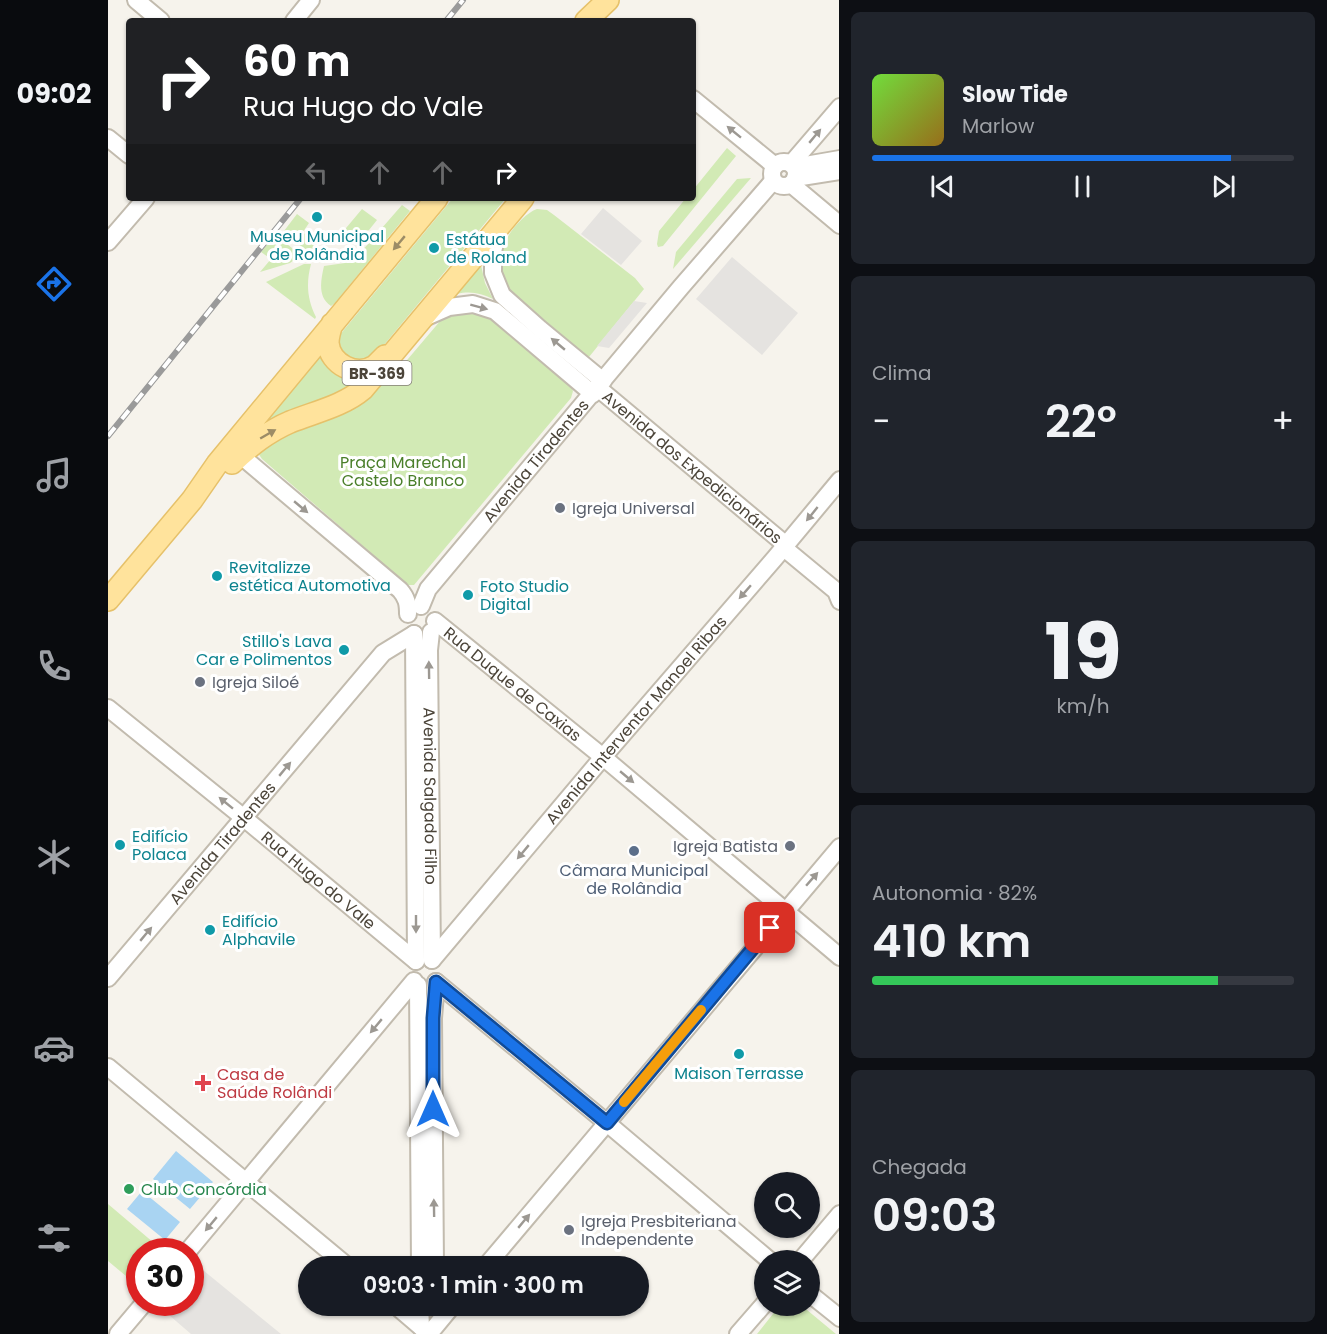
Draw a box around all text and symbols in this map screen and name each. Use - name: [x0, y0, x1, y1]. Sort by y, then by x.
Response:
- text: 60 m: [243, 32, 351, 91]
- icon: right: [144, 42, 222, 120]
- text: 09:02: [17, 75, 91, 112]
- text: Slow Tide: [962, 79, 1068, 110]
- text: Rua Hugo do Vale: [243, 88, 484, 125]
- text: Marlow: [962, 112, 1034, 140]
- one-way arrow: [726, 126, 742, 139]
- one-way arrow: [808, 129, 821, 144]
- icon: left: [300, 156, 333, 189]
- icon: ahead: [363, 156, 396, 189]
- icon: ahead: [426, 156, 459, 189]
- icon: right: [489, 156, 522, 189]
- icon: previous: [926, 170, 959, 203]
- icon: pause: [1066, 170, 1099, 203]
- icon: next: [1207, 170, 1240, 203]
- marker: Museu Municipal de Rolândia: [310, 210, 324, 224]
- place label: Museu Municipal de Rolândia: [250, 225, 384, 266]
- place label: Estátua de Roland: [446, 228, 527, 269]
- one-way arrow: [393, 235, 406, 251]
- marker: Estátua de Roland: [427, 241, 441, 255]
- icon: directions: [33, 263, 75, 305]
- one-way arrow: [470, 302, 488, 312]
- one-way arrow: [550, 338, 566, 351]
- text: Clima: [872, 359, 931, 387]
- road number: BR-369: [342, 361, 412, 385]
- street label: Avenida dos Expedicionários: [597, 385, 787, 549]
- text: 22°: [1045, 390, 1117, 453]
- street label: Avenida Tiradentes: [477, 394, 594, 527]
- text: −: [872, 398, 890, 445]
- text: +: [1271, 398, 1294, 445]
- one-way arrow: [260, 429, 277, 439]
- park label: Praça Marechal Castelo Branco: [340, 451, 466, 492]
- icon: music: [33, 454, 75, 496]
- place label: Igreja Universal: [572, 497, 695, 520]
- one-way arrow: [293, 500, 309, 513]
- marker: Igreja Universal: [553, 501, 567, 515]
- one-way arrow: [805, 506, 818, 522]
- place label: Revitalizze estética Automotiva: [229, 556, 391, 597]
- marker: Revitalizze estética Automotiva: [210, 569, 224, 583]
- place label: Foto Studio Digital: [480, 575, 569, 616]
- one-way arrow: [739, 584, 752, 599]
- marker: Foto Studio Digital: [461, 588, 475, 602]
- text: 19: [1044, 597, 1122, 706]
- street label: Avenida Interventor Manoel Ribas: [540, 611, 732, 829]
- street label: Rua Duque de Caxias: [439, 621, 586, 747]
- place label: Stillo's Lava Car e Polimentos: [196, 630, 332, 671]
- marker: Stillo's Lava Car e Polimentos: [337, 643, 351, 657]
- icon: phone: [33, 645, 75, 687]
- one-way arrow: [424, 661, 434, 680]
- place label: Igreja Siloé: [212, 671, 299, 694]
- marker: Igreja Siloé: [193, 675, 207, 689]
- text: km/h: [1056, 692, 1110, 720]
- street label: Avenida Salgado Filho: [418, 707, 443, 885]
- one-way arrow: [279, 761, 292, 777]
- one-way arrow: [619, 770, 634, 783]
- street label: Avenida Tiradentes: [164, 777, 281, 909]
- one-way arrow: [218, 798, 233, 810]
- place label: Edifício Polaca: [132, 825, 188, 866]
- street label: Rua Hugo do Vale: [256, 826, 381, 935]
- place label: Igreja Batista: [673, 835, 778, 858]
- icon: climate: [33, 836, 75, 878]
- marker: Edifício Polaca: [113, 838, 127, 852]
- marker: Igreja Batista: [783, 839, 797, 853]
- one-way arrow: [517, 844, 530, 859]
- marker: Câmara Municipal de Rolândia: [627, 844, 641, 858]
- place label: Câmara Municipal de Rolândia: [560, 859, 708, 900]
- one-way arrow: [805, 871, 818, 887]
- text: Autonomia · 82%: [872, 879, 1037, 907]
- pin: [744, 902, 795, 953]
- place label: Edifício Alphavile: [222, 910, 295, 951]
- text: 410 km: [872, 910, 1031, 973]
- icon: arrive: [753, 911, 786, 944]
- one-way arrow: [411, 914, 421, 933]
- marker: Edifício Alphavile: [203, 923, 217, 937]
- one-way arrow: [139, 927, 152, 942]
- one-way arrow: [370, 1018, 383, 1033]
- icon: car: [33, 1027, 75, 1069]
- marker: Maison Terrasse: [732, 1047, 746, 1061]
- place label: Maison Terrasse: [674, 1062, 804, 1085]
- place label: Casa de Saúde Rolândi: [217, 1063, 332, 1104]
- marker: Casa de Saúde Rolândi: [194, 1074, 212, 1092]
- position arrow: [401, 1077, 465, 1141]
- text: Chegada: [872, 1153, 967, 1181]
- map controls: [754, 1172, 820, 1316]
- button: search: [754, 1172, 820, 1238]
- place label: Club Concórdia: [141, 1178, 267, 1201]
- marker: Club Concórdia: [122, 1182, 136, 1196]
- text: 09:03: [872, 1184, 997, 1247]
- one-way arrow: [429, 1198, 439, 1217]
- place label: Igreja Presbiteriana Independente: [581, 1210, 736, 1251]
- one-way arrow: [517, 1214, 530, 1229]
- one-way arrow: [205, 1216, 218, 1231]
- icon: filters: [33, 1217, 75, 1259]
- marker: Igreja Presbiteriana Independente: [562, 1223, 576, 1237]
- speed limit sign: 30: [126, 1238, 204, 1316]
- button: layers: [754, 1250, 820, 1316]
- text: 09:03 · 1 min · 300 m: [363, 1270, 584, 1301]

